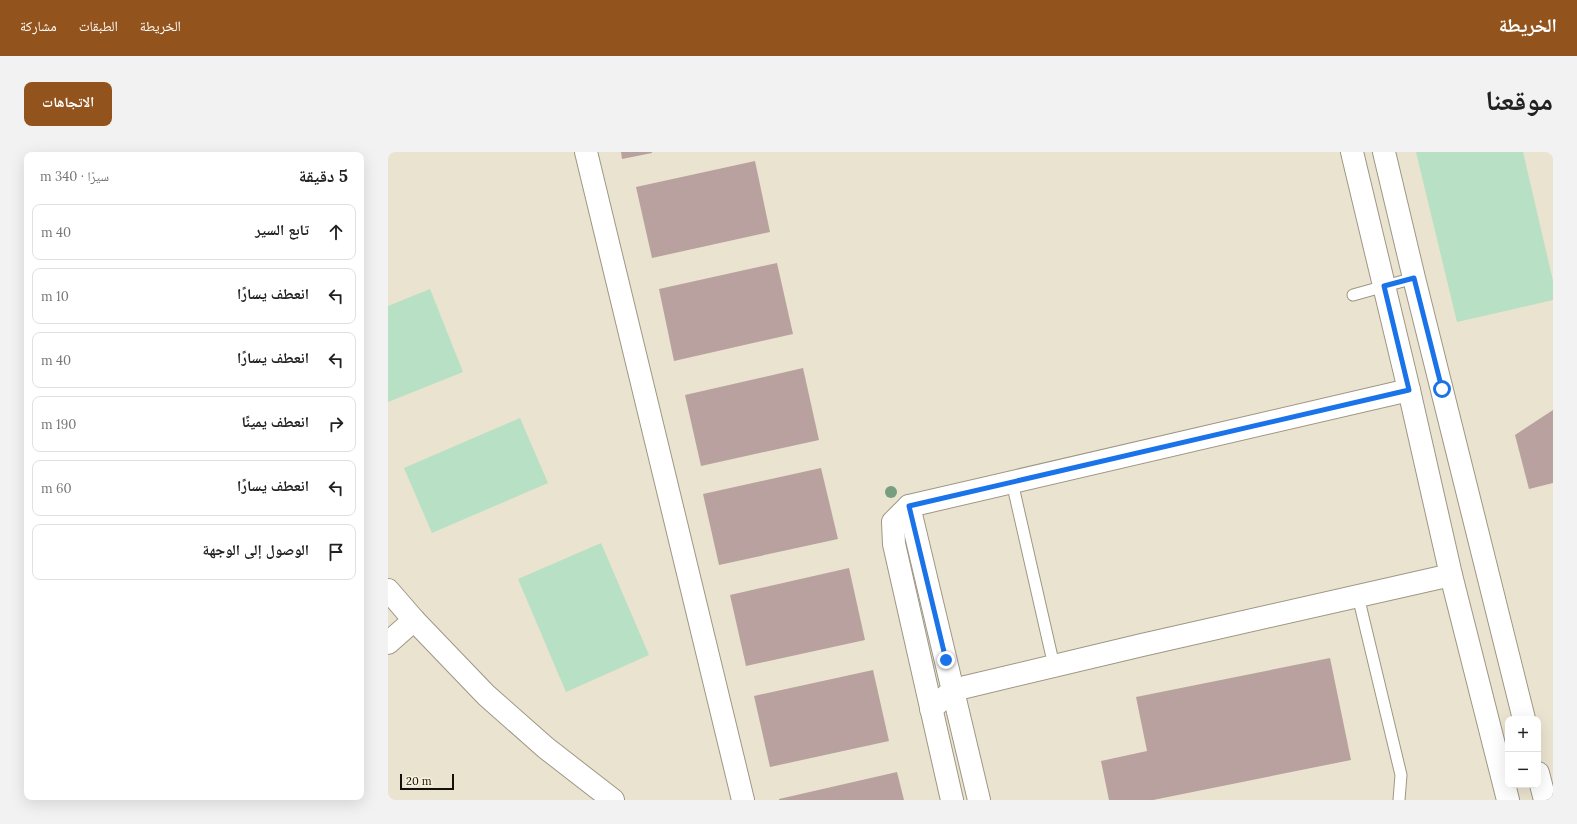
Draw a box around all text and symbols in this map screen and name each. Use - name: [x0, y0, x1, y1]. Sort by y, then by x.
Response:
- text: الخريطة: [1499, 13, 1557, 37]
- text: مشاركة: [20, 17, 57, 35]
- text: الطبقات: [79, 17, 118, 35]
- text: الخريطة: [140, 17, 181, 35]
- button: الاتجاهات: [24, 82, 112, 126]
- text: موقعنا: [1485, 82, 1553, 118]
- text: 5 دقيقة: [299, 165, 348, 187]
- text: سيرًا · 340 m: [40, 168, 109, 185]
- text: تابع السير: [255, 220, 309, 239]
- icon: ahead: [325, 221, 347, 243]
- text: 40 m: [41, 224, 71, 241]
- text: انعطف يسارًا: [237, 284, 309, 303]
- icon: left: [325, 285, 347, 307]
- text: 10 m: [41, 288, 69, 305]
- text: انعطف يسارًا: [237, 348, 309, 367]
- icon: left: [325, 349, 347, 371]
- text: 40 m: [41, 352, 71, 369]
- route start: [1433, 380, 1451, 398]
- text: انعطف يمينًا: [241, 412, 309, 431]
- icon: right: [325, 413, 347, 435]
- text: 190 m: [41, 416, 76, 433]
- text: انعطف يسارًا: [237, 476, 309, 495]
- icon: left: [325, 477, 347, 499]
- text: 60 m: [41, 480, 72, 497]
- text: الوصول إلى الوجهة: [202, 540, 309, 559]
- icon: arrive: [325, 541, 347, 563]
- route end: [937, 651, 955, 669]
- map controls: [1505, 716, 1541, 788]
- button: +: [1505, 716, 1541, 752]
- button: −: [1505, 752, 1541, 788]
- scale bar: [400, 772, 454, 791]
- text: 20 m: [406, 774, 431, 788]

